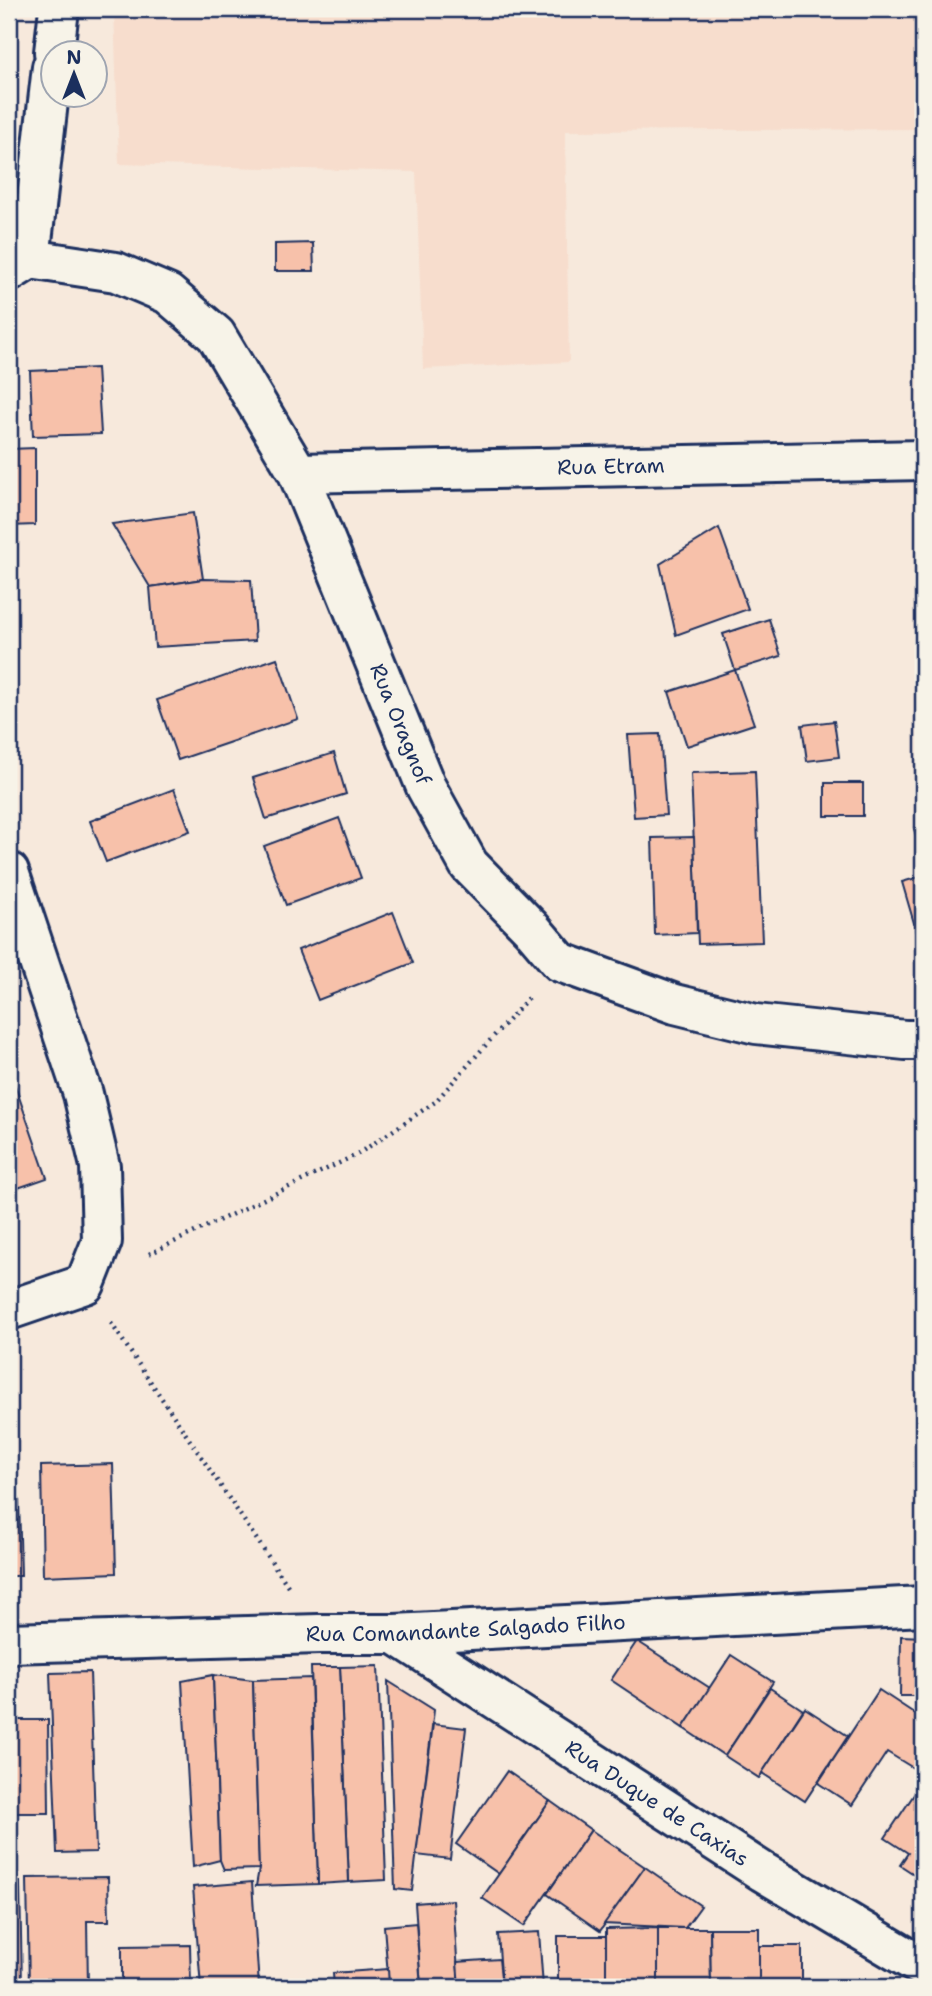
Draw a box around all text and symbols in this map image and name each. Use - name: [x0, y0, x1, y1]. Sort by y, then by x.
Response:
- north arrow: [38, 38, 108, 108]
- text: N: [66, 45, 82, 70]
- street label: Rua Etram: [557, 451, 665, 482]
- street label: Rua Oragnof: [363, 659, 438, 789]
- street label: Rua Comandante Salgado Filho: [305, 1608, 626, 1648]
- street label: Rua Duque de Caxias: [560, 1734, 754, 1873]

